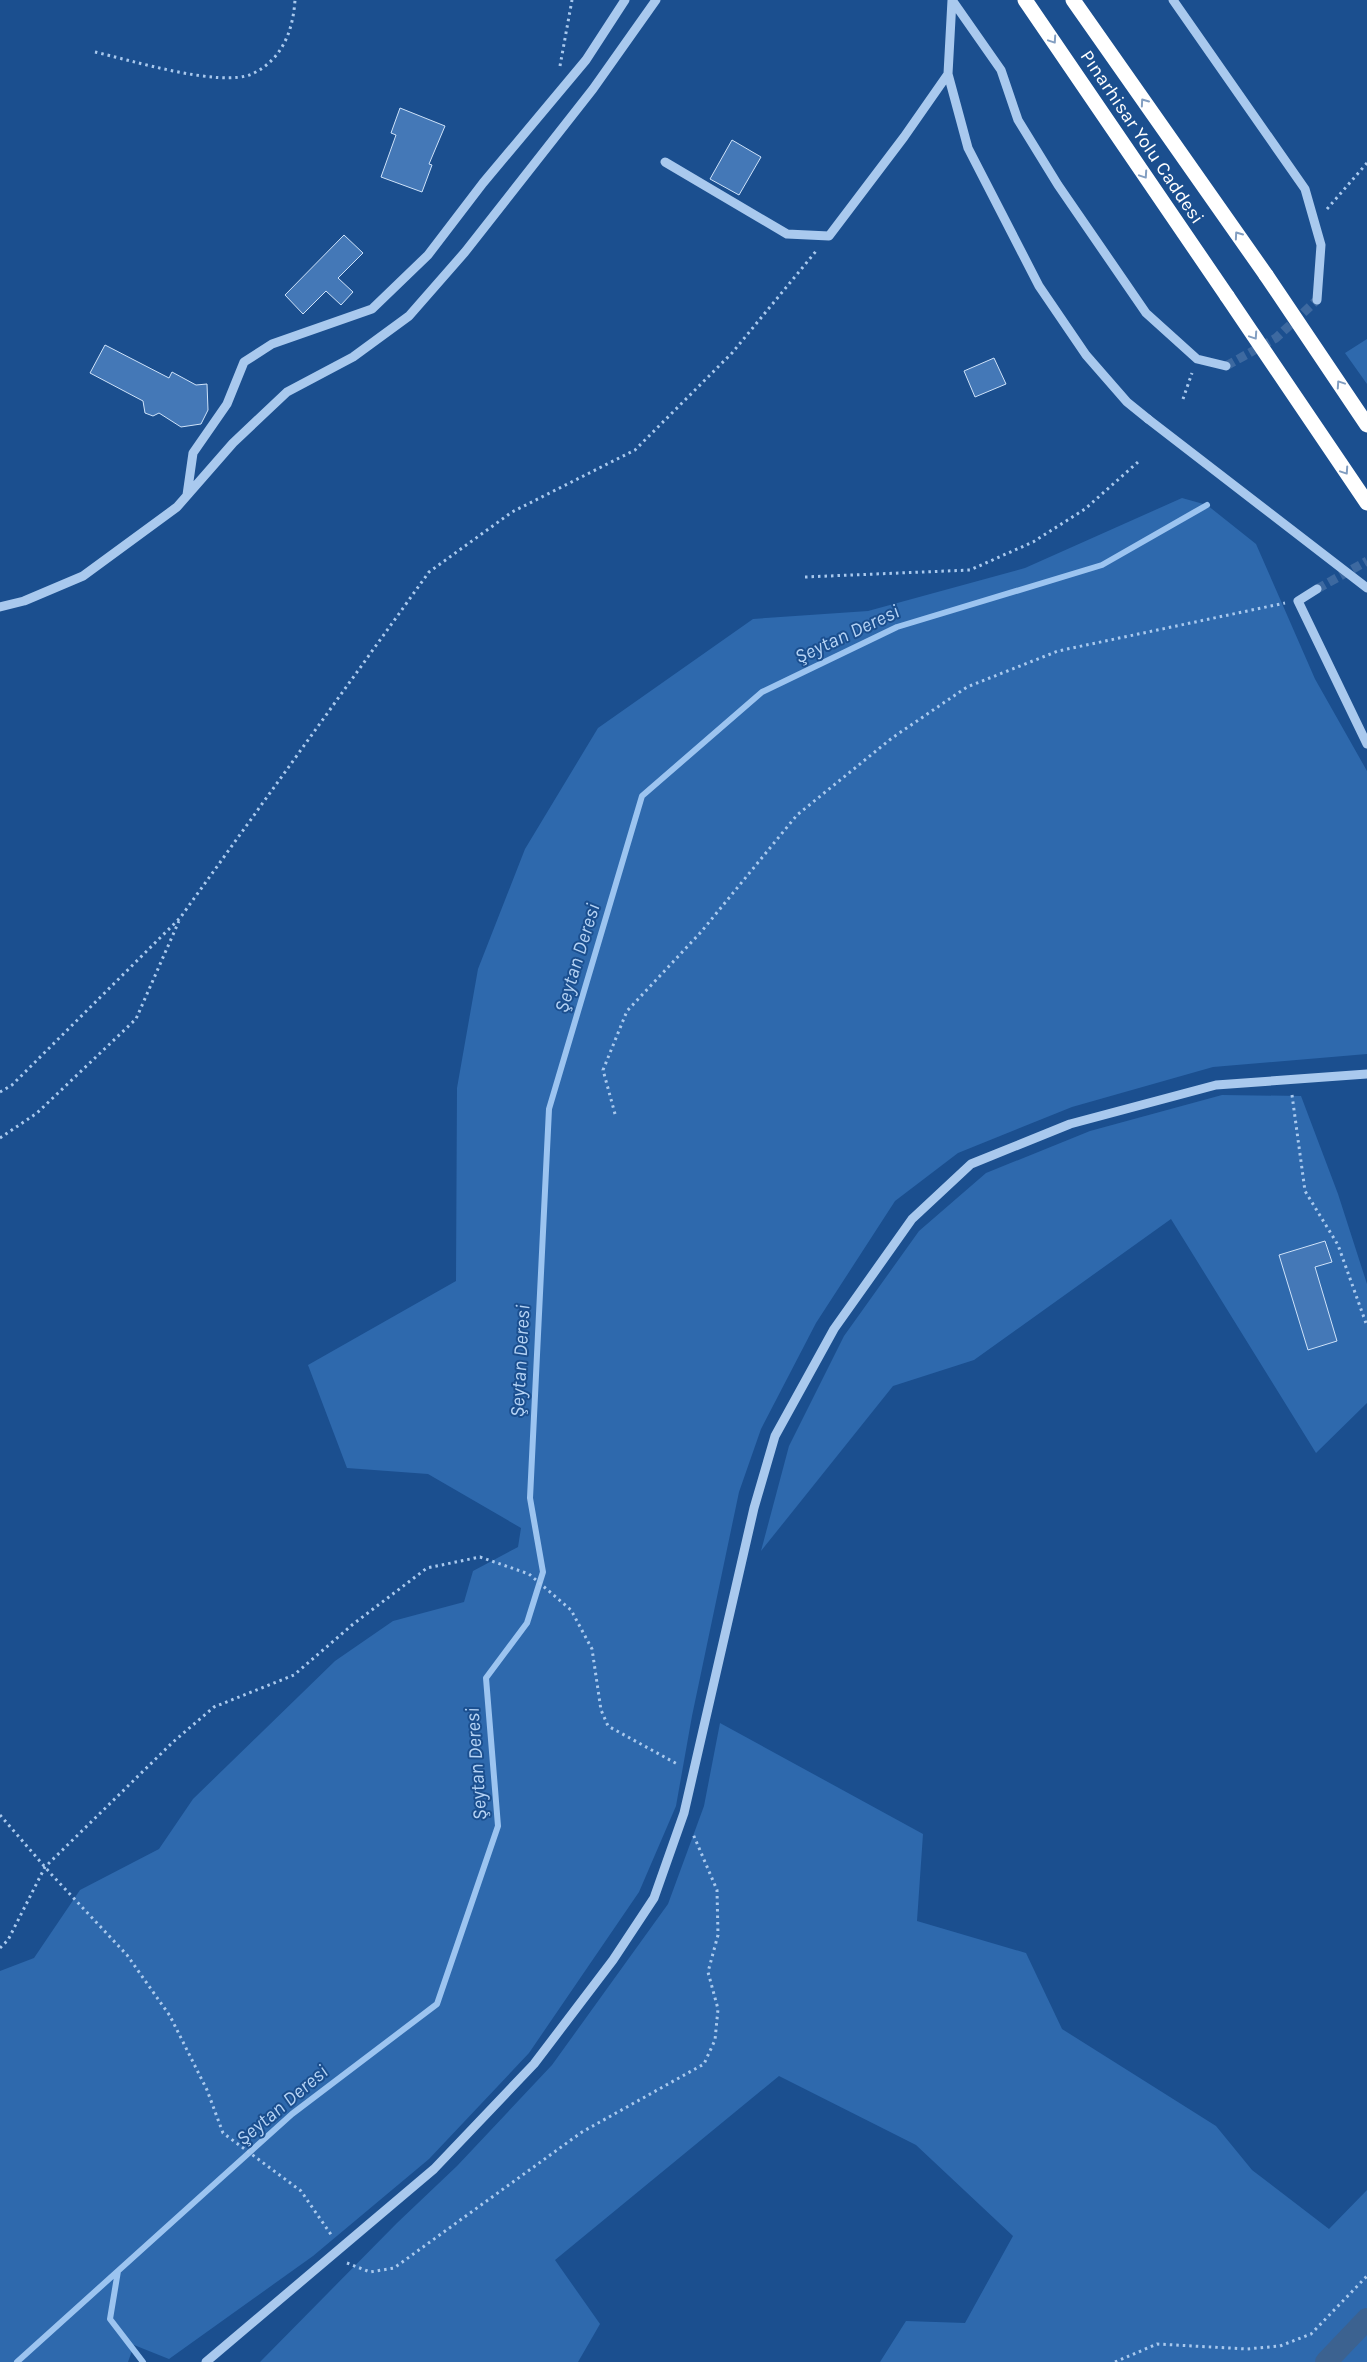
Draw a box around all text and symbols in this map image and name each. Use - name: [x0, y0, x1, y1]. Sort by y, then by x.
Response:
- one-way arrow: [1046, 35, 1056, 44]
- street label: Pınarhisar Yolu Caddesi: [1076, 46, 1208, 228]
- one-way arrow: [1141, 98, 1150, 108]
- one-way arrow: [1138, 169, 1147, 179]
- one-way arrow: [1235, 231, 1244, 241]
- one-way arrow: [1248, 331, 1257, 340]
- one-way arrow: [1337, 381, 1346, 390]
- one-way arrow: [1339, 465, 1348, 475]
- water label: Şeytan Deresi: [791, 600, 903, 668]
- water label: Şeytan Deresi: [549, 901, 605, 1015]
- water label: Şeytan Deresi: [506, 1304, 534, 1418]
- water label: Şeytan Deresi: [461, 1707, 491, 1821]
- water label: Şeytan Deresi: [231, 2060, 333, 2150]

